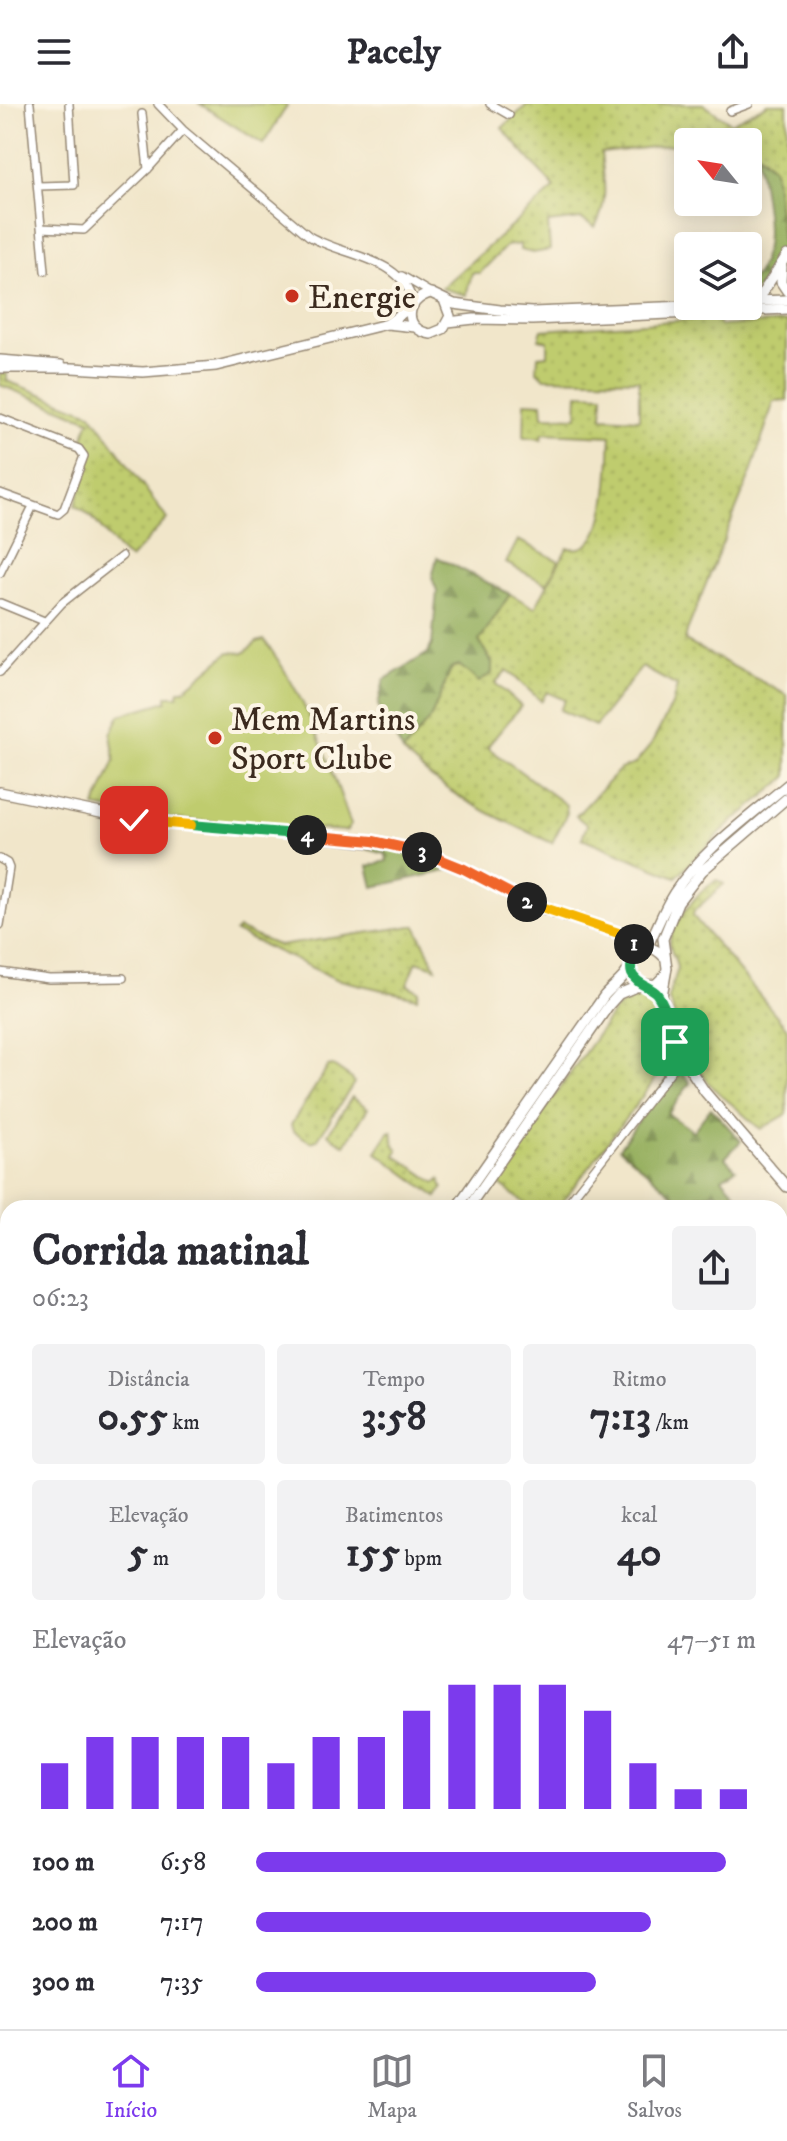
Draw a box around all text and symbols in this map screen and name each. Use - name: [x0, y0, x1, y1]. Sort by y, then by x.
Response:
- icon: menu: [32, 30, 76, 74]
- text: Pacely: [346, 30, 441, 75]
- icon: share: [711, 30, 755, 74]
- north arrow: [674, 128, 762, 216]
- map controls: [674, 128, 762, 320]
- button: layers: [674, 232, 762, 320]
- place label: Energie: [308, 277, 416, 319]
- marker: Energie: [283, 287, 301, 305]
- place label: Mem Martins Sport Clube: [231, 699, 415, 780]
- marker: Mem Martins Sport Clube: [206, 729, 224, 747]
- pin: [100, 786, 168, 854]
- icon: check: [112, 798, 156, 842]
- pin: 4: [287, 815, 327, 855]
- text: 4: [301, 821, 313, 848]
- pin: 3: [402, 832, 442, 872]
- text: 3: [418, 838, 426, 865]
- pin: 2: [507, 882, 547, 922]
- text: 2: [522, 888, 532, 915]
- pin: 1: [614, 924, 654, 964]
- text: 1: [630, 930, 638, 957]
- pin: [641, 1008, 709, 1076]
- icon: arrive: [653, 1020, 697, 1064]
- text: Corrida matinal: [32, 1224, 309, 1279]
- button: share: [672, 1226, 756, 1310]
- text: 06:23: [32, 1282, 89, 1315]
- text: Distância: [108, 1366, 190, 1393]
- text: Tempo: [363, 1366, 425, 1393]
- text: Ritmo: [612, 1366, 667, 1393]
- text: 0.55: [97, 1393, 168, 1443]
- text: 3:58: [361, 1393, 427, 1443]
- text: 7:13: [590, 1393, 651, 1443]
- text: km: [168, 1409, 200, 1436]
- text: /km: [651, 1409, 689, 1436]
- text: Elevação: [109, 1502, 189, 1529]
- text: Batimentos: [345, 1502, 443, 1529]
- text: kcal: [621, 1502, 657, 1529]
- text: 5: [128, 1529, 148, 1579]
- text: 155: [346, 1529, 400, 1579]
- text: 40: [617, 1529, 662, 1579]
- text: m: [148, 1545, 169, 1572]
- text: bpm: [400, 1545, 442, 1572]
- text: Elevação: [32, 1624, 126, 1657]
- text: 47–51 m: [667, 1624, 756, 1657]
- text: 100 m: [32, 1846, 95, 1879]
- text: 6:58: [160, 1846, 206, 1879]
- text: 200 m: [32, 1906, 98, 1939]
- text: 7:17: [160, 1906, 204, 1939]
- text: 300 m: [32, 1966, 95, 1999]
- text: 7:35: [160, 1966, 203, 1999]
- tab: Início: [105, 2049, 157, 2124]
- tab: Mapa: [367, 2049, 417, 2124]
- tab: Salvos: [627, 2049, 682, 2124]

